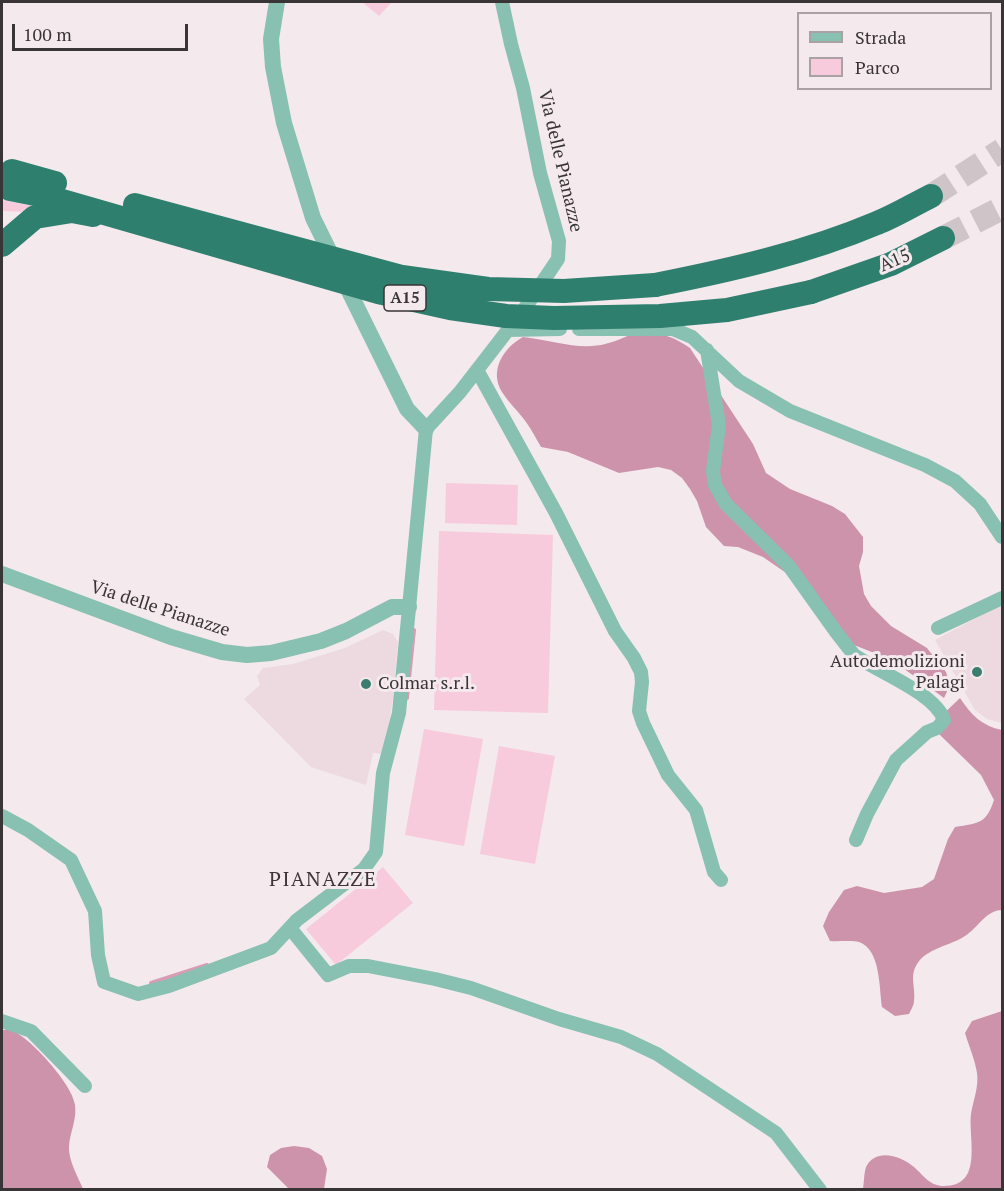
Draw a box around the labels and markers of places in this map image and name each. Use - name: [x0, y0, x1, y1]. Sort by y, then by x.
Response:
- place label: Autodemolizioni Palagi: [830, 651, 965, 694]
- marker: Autodemolizioni Palagi: [970, 665, 984, 679]
- place label: Colmar s.r.l.: [378, 673, 475, 695]
- marker: Colmar s.r.l.: [359, 677, 373, 691]

